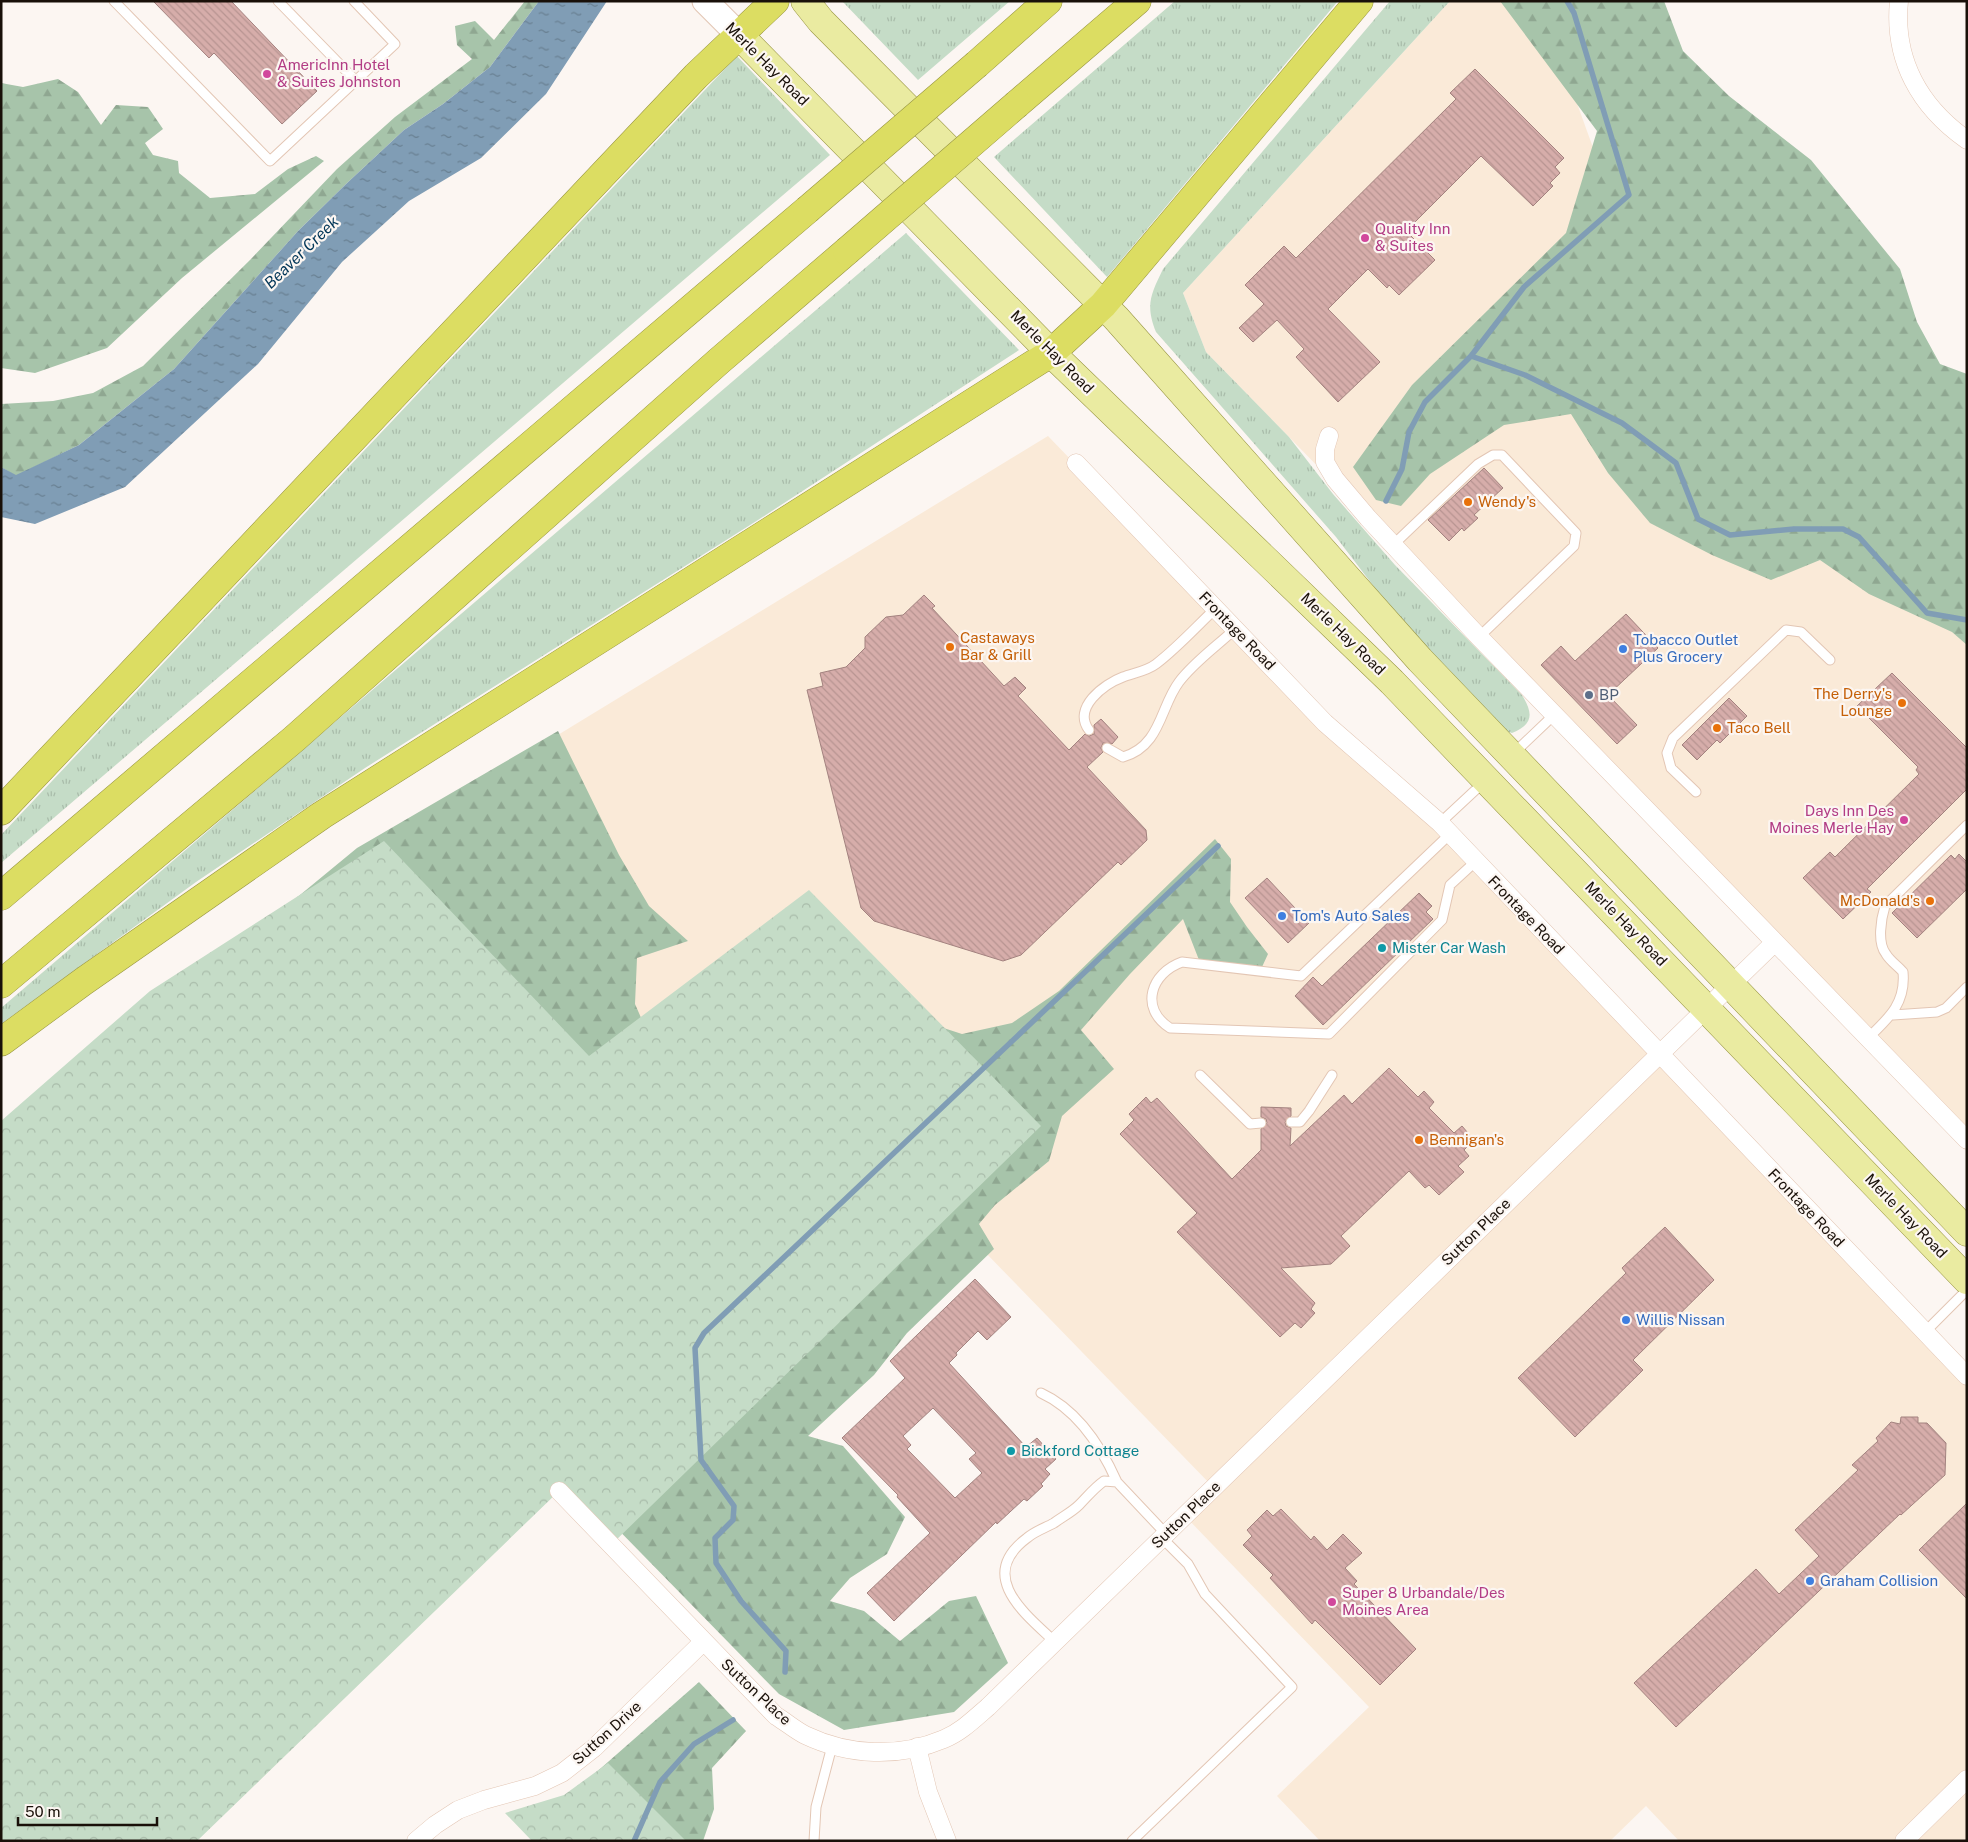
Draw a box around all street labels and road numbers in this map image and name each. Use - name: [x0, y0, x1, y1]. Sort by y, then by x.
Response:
- street label: Merle Hay Road: [722, 19, 812, 109]
- street label: Merle Hay Road: [1007, 307, 1097, 397]
- street label: Frontage Road: [1196, 588, 1279, 673]
- street label: Merle Hay Road: [1298, 589, 1389, 678]
- street label: Frontage Road: [1485, 872, 1568, 957]
- street label: Merle Hay Road: [1582, 878, 1671, 969]
- street label: Frontage Road: [1765, 1165, 1848, 1250]
- street label: Merle Hay Road: [1862, 1170, 1951, 1261]
- street label: Sutton Place: [1438, 1195, 1514, 1269]
- street label: Sutton Place: [1148, 1478, 1224, 1552]
- street label: Sutton Place: [718, 1655, 795, 1728]
- street label: Sutton Drive: [569, 1697, 644, 1768]

